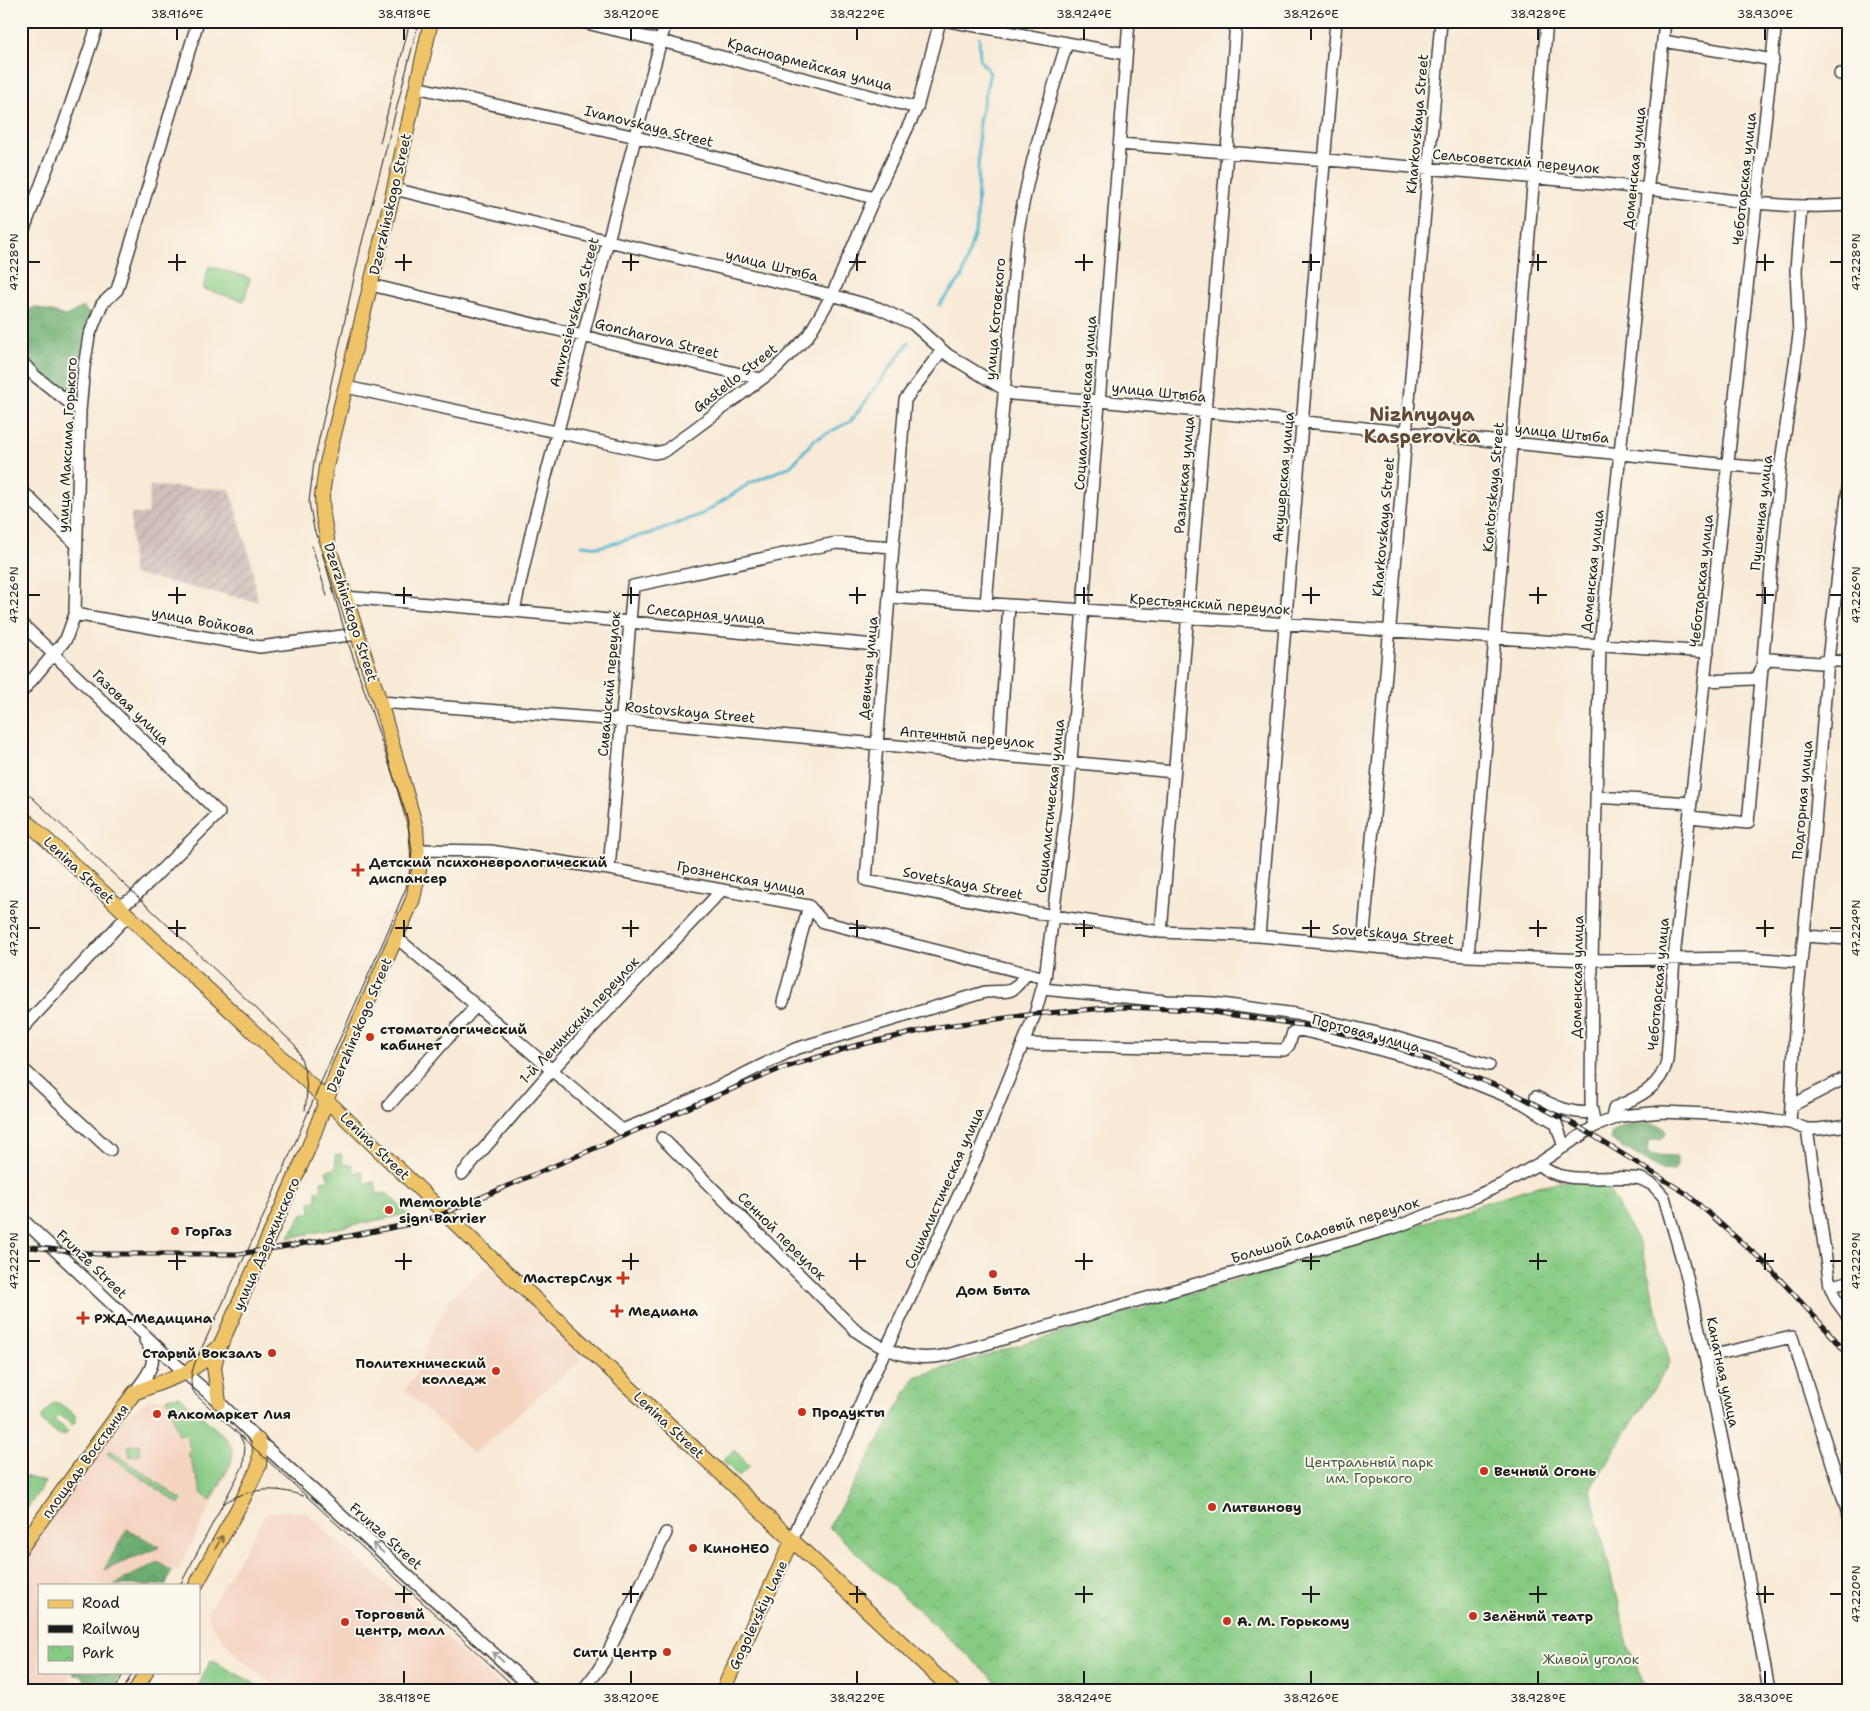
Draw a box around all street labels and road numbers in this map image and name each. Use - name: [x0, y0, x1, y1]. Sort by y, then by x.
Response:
- street label: Красноармейская улица: [725, 33, 895, 95]
- street label: Kharkovskaya Street: [1402, 53, 1432, 195]
- street label: Ivanovskaya Street: [583, 101, 715, 151]
- street label: Доменская улица: [1619, 106, 1649, 230]
- street label: Чеботарская улица: [1728, 111, 1760, 246]
- street label: Dzerzhinskogo Street: [365, 131, 415, 277]
- street label: Сельсоветский переулок: [1432, 145, 1601, 177]
- street label: Amvrosievskaya Street: [545, 235, 603, 389]
- street label: улица Штыба: [724, 245, 820, 285]
- street label: улица Котовского: [981, 257, 1009, 381]
- street label: Goncharova Street: [593, 314, 721, 362]
- street label: Социалистическая улица: [1070, 315, 1100, 491]
- street label: Gastello Street: [689, 339, 781, 417]
- street label: улица Максима Горького: [53, 357, 81, 533]
- street label: улица Штыба: [1111, 378, 1207, 406]
- street label: Акушерская улица: [1268, 411, 1298, 543]
- street label: Разинская улица: [1170, 415, 1198, 535]
- street label: улица Штыба: [1514, 419, 1610, 447]
- street label: Kontorskaya Street: [1478, 421, 1508, 553]
- street label: Пушечная улица: [1746, 454, 1776, 572]
- street label: Kharkovskaya Street: [1368, 456, 1398, 598]
- street label: Доменская улица: [1577, 509, 1607, 633]
- street label: Чеботарская улица: [1685, 513, 1717, 648]
- street label: Dzerzhinskogo Street: [320, 540, 382, 684]
- street label: Крестьянский переулок: [1129, 589, 1292, 619]
- street label: Слесарная улица: [646, 600, 766, 628]
- street label: улица Войкова: [150, 603, 256, 639]
- street label: Сивашский переулок: [594, 610, 624, 757]
- street label: Девичья улица: [855, 615, 882, 720]
- street label: Газовая улица: [89, 666, 174, 749]
- street label: Rostovskaya Street: [624, 697, 756, 727]
- street label: Социалистическая улица: [1032, 718, 1068, 894]
- street label: Аптечный переулок: [899, 722, 1036, 752]
- street label: Подгорная улица: [1788, 739, 1816, 860]
- street label: Lenina Street: [40, 833, 118, 907]
- street label: Грозненская улица: [675, 857, 807, 899]
- street label: Sovetskaya Street: [901, 862, 1025, 904]
- street label: Доменская улица: [1567, 915, 1587, 1039]
- street label: Чеботарская улица: [1643, 916, 1673, 1051]
- street label: Sovetskaya Street: [1331, 920, 1455, 948]
- street label: 1-й Ленинский переулок: [515, 952, 643, 1087]
- street label: Dzerzhinskogo Street: [322, 955, 396, 1095]
- street label: Портовая улица: [1310, 1010, 1422, 1056]
- street label: Социалистическая улица: [900, 1104, 988, 1272]
- street label: Lenina Street: [336, 1108, 414, 1184]
- street label: улица Дзержинского: [228, 1174, 304, 1314]
- street label: Сенной переулок: [734, 1188, 831, 1285]
- street label: Большой Садовый переулок: [1229, 1193, 1422, 1267]
- street label: Frunze Street: [53, 1226, 131, 1302]
- street label: Канатная улица: [1703, 1315, 1744, 1429]
- street label: Lenina Street: [630, 1388, 708, 1462]
- street label: площадь Восстания: [38, 1400, 132, 1522]
- street label: Frunze Street: [346, 1499, 426, 1573]
- street label: Gogolevskiy Lane: [725, 1557, 791, 1673]

